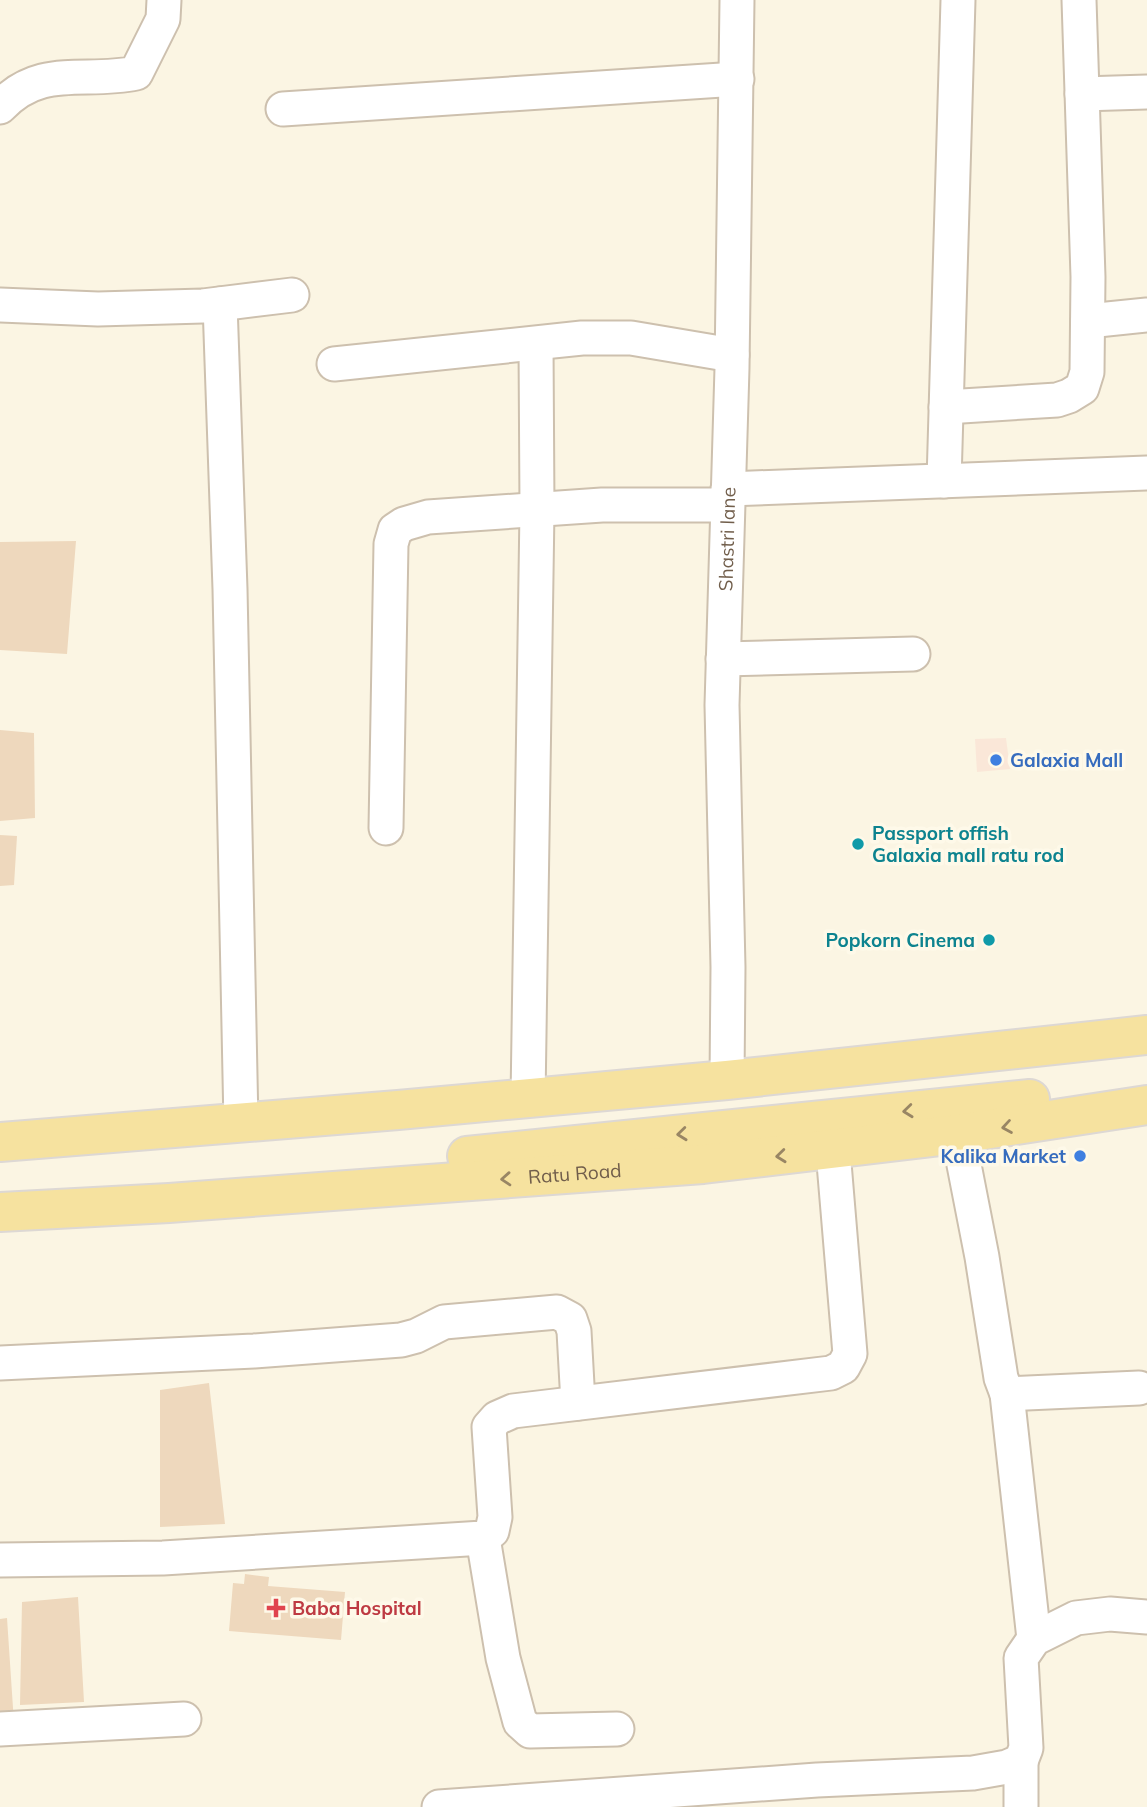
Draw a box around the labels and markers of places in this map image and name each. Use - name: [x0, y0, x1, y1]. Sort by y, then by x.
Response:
- place label: Galaxia Mall: [1010, 748, 1123, 772]
- marker: Galaxia Mall: [988, 752, 1004, 768]
- place label: Passport offish Galaxia mall ratu rod: [872, 821, 1064, 867]
- marker: Passport offish Galaxia mall ratu rod: [850, 836, 866, 852]
- place label: Popkorn Cinema: [825, 928, 975, 952]
- marker: Popkorn Cinema: [981, 932, 997, 948]
- place label: Kalika Market: [941, 1144, 1066, 1168]
- marker: Kalika Market: [1072, 1148, 1088, 1164]
- place label: Baba Hospital: [292, 1596, 422, 1620]
- marker: Baba Hospital: [266, 1598, 286, 1618]

